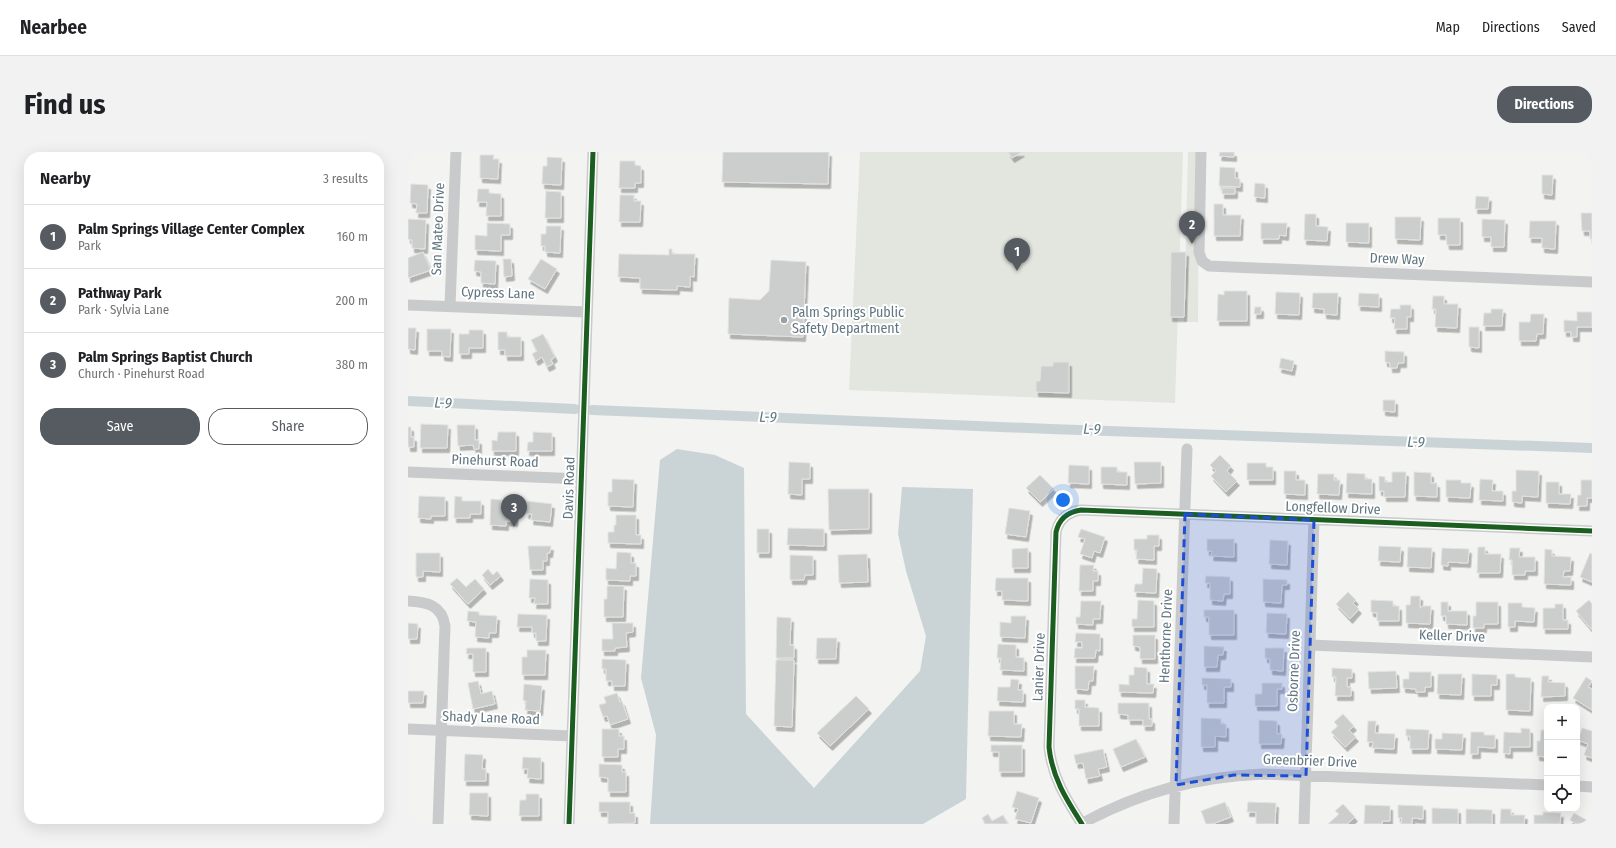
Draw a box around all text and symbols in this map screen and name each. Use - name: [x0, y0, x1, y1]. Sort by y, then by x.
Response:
- text: Nearbee: [20, 16, 87, 39]
- text: Map: [1436, 19, 1460, 36]
- text: Directions: [1482, 19, 1540, 36]
- text: Saved: [1562, 19, 1596, 36]
- button: Directions: [1497, 86, 1592, 123]
- text: Find us: [24, 88, 106, 121]
- text: Nearby: [40, 168, 91, 189]
- text: 3 results: [323, 171, 368, 186]
- street label: San Mateo Drive: [428, 182, 448, 276]
- pin: 2: [1179, 211, 1205, 244]
- text: Palm Springs Village Center Complex: [78, 220, 305, 238]
- text: 1: [50, 229, 56, 244]
- text: 160 m: [337, 229, 368, 244]
- text: Park: [78, 238, 101, 253]
- pin: 1: [1004, 238, 1030, 271]
- street label: Drew Way: [1369, 250, 1426, 268]
- street label: Cypress Lane: [461, 283, 535, 303]
- text: Pathway Park: [78, 284, 162, 302]
- text: 2: [50, 293, 56, 308]
- text: 200 m: [336, 293, 368, 308]
- text: Park · Sylvia Lane: [78, 302, 169, 317]
- place label: Palm Springs Public Safety Department: [792, 304, 904, 337]
- marker: Palm Springs Public Safety Department: [779, 315, 789, 325]
- text: Palm Springs Baptist Church: [78, 348, 253, 366]
- text: 3: [50, 357, 56, 372]
- text: 380 m: [336, 357, 368, 372]
- text: Church · Pinehurst Road: [78, 366, 205, 381]
- water label: L-9: [434, 394, 452, 412]
- button: Save: [40, 408, 200, 445]
- button: Share: [208, 408, 368, 445]
- water label: L-9: [759, 408, 777, 426]
- water label: L-9: [1083, 420, 1101, 438]
- water label: L-9: [1407, 433, 1425, 451]
- street label: Pinehurst Road: [451, 451, 539, 471]
- street label: Davis Road: [559, 456, 579, 520]
- your location: [1053, 490, 1073, 510]
- pin: 3: [501, 494, 527, 527]
- street label: Longfellow Drive: [1285, 498, 1381, 518]
- street label: Henthorne Drive: [1156, 589, 1176, 683]
- street label: Keller Drive: [1419, 626, 1485, 646]
- street label: Osborne Drive: [1284, 630, 1304, 712]
- street label: Lanier Drive: [1029, 632, 1049, 702]
- map controls: [1544, 704, 1580, 812]
- button: +: [1544, 704, 1580, 740]
- street label: Shady Lane Road: [442, 708, 540, 728]
- button: −: [1544, 740, 1580, 776]
- street label: Greenbrier Drive: [1263, 751, 1358, 771]
- button: locate: [1544, 776, 1580, 812]

